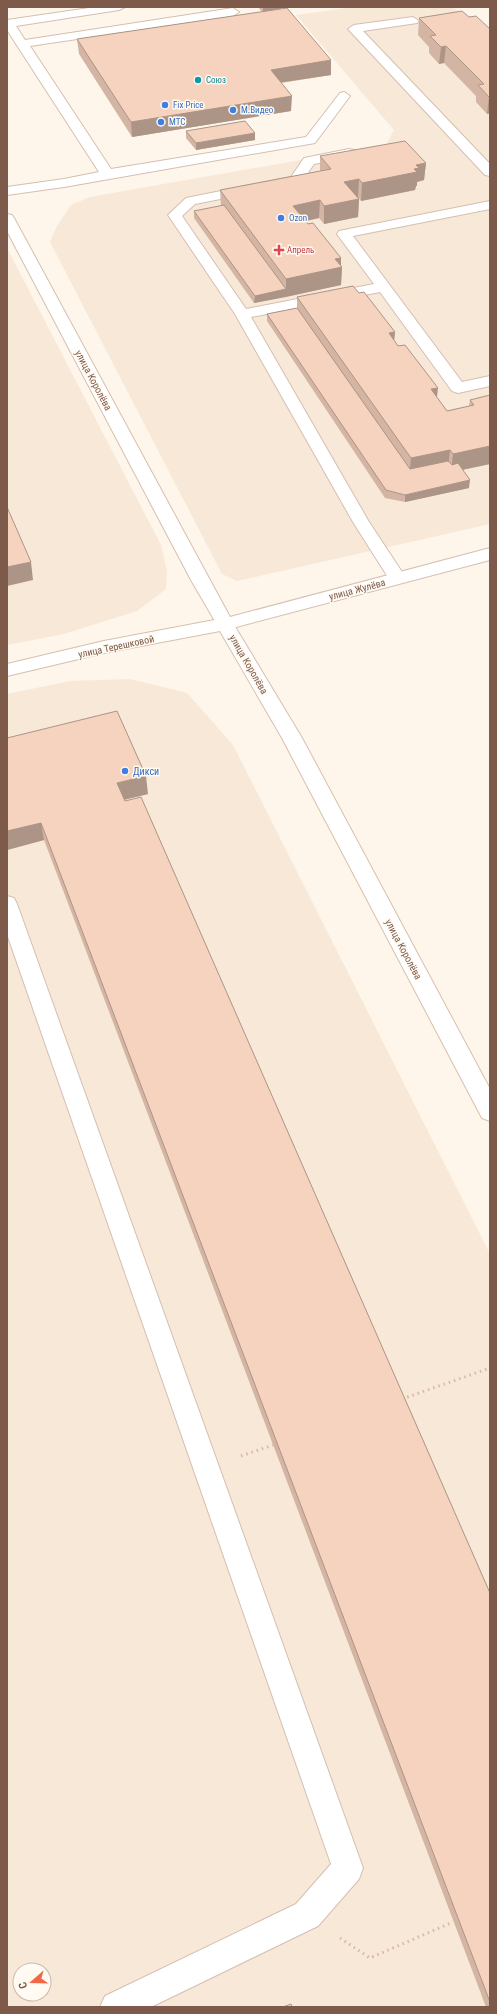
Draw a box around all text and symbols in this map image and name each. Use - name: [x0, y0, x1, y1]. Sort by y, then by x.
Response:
- marker: Союз: [193, 75, 203, 85]
- place label: Союз: [206, 75, 226, 85]
- marker: Fix Price: [160, 100, 170, 110]
- place label: Fix Price: [173, 100, 204, 110]
- marker: М.Видео: [228, 105, 238, 115]
- place label: М.Видео: [241, 105, 274, 115]
- marker: МТС: [156, 117, 166, 127]
- place label: МТС: [169, 117, 185, 127]
- marker: Ozon: [276, 213, 286, 223]
- place label: Ozon: [289, 213, 307, 223]
- marker: Апрель: [274, 245, 284, 255]
- place label: Апрель: [287, 245, 314, 255]
- street label: улица Королёва: [73, 348, 114, 412]
- street label: улица Жулёва: [328, 577, 387, 602]
- street label: улица Терешковой: [77, 633, 155, 660]
- street label: улица Королёва: [227, 633, 270, 696]
- marker: Дикси: [120, 766, 130, 776]
- place label: Дикси: [133, 766, 159, 777]
- street label: улица Королёва: [383, 917, 424, 981]
- north arrow: [12, 1962, 52, 2002]
- text: С: [16, 1980, 30, 1990]

